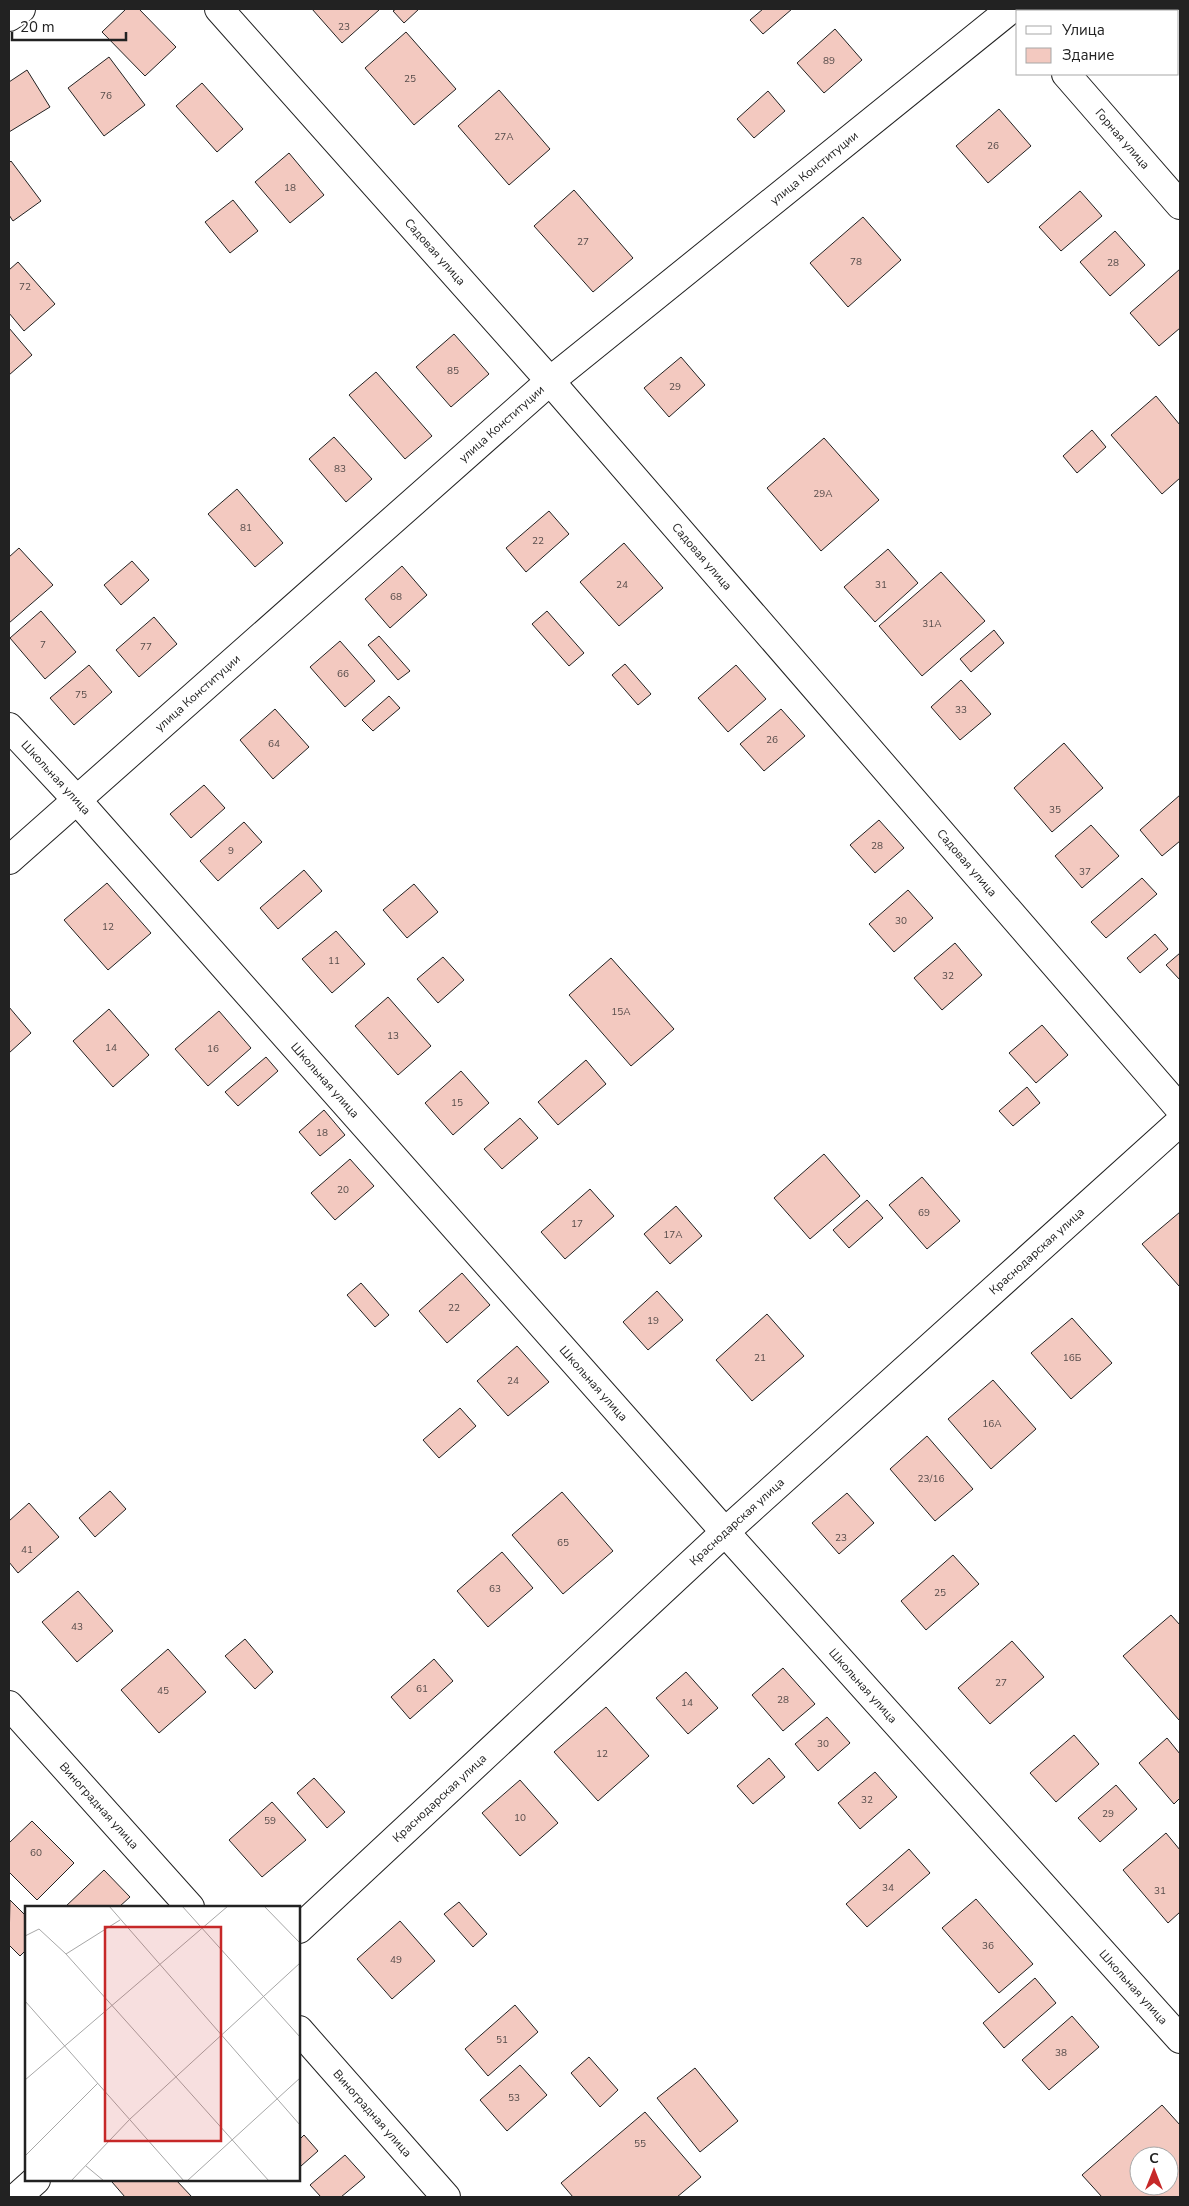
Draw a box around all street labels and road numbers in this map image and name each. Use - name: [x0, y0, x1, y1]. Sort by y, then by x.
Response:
- street label: Горная улица: [1092, 105, 1153, 173]
- street label: улица Конституции: [767, 127, 862, 208]
- street label: Садовая улица: [401, 215, 469, 289]
- street label: улица Конституции: [456, 382, 548, 466]
- street label: Садовая улица: [668, 519, 736, 594]
- street label: улица Конституции: [152, 651, 244, 735]
- street label: Школьная улица: [18, 737, 94, 818]
- street label: Садовая улица: [933, 826, 1001, 900]
- street label: Школьная улица: [287, 1039, 363, 1121]
- street label: Краснодарская улица: [986, 1204, 1088, 1298]
- street label: Школьная улица: [556, 1342, 631, 1425]
- street label: Краснодарская улица: [686, 1474, 788, 1569]
- street label: Школьная улица: [825, 1645, 901, 1727]
- street label: Краснодарская улица: [389, 1750, 490, 1846]
- street label: Виноградная улица: [56, 1759, 142, 1852]
- street label: Школьная улица: [1096, 1946, 1171, 2028]
- street label: Виноградная улица: [330, 2066, 415, 2160]

